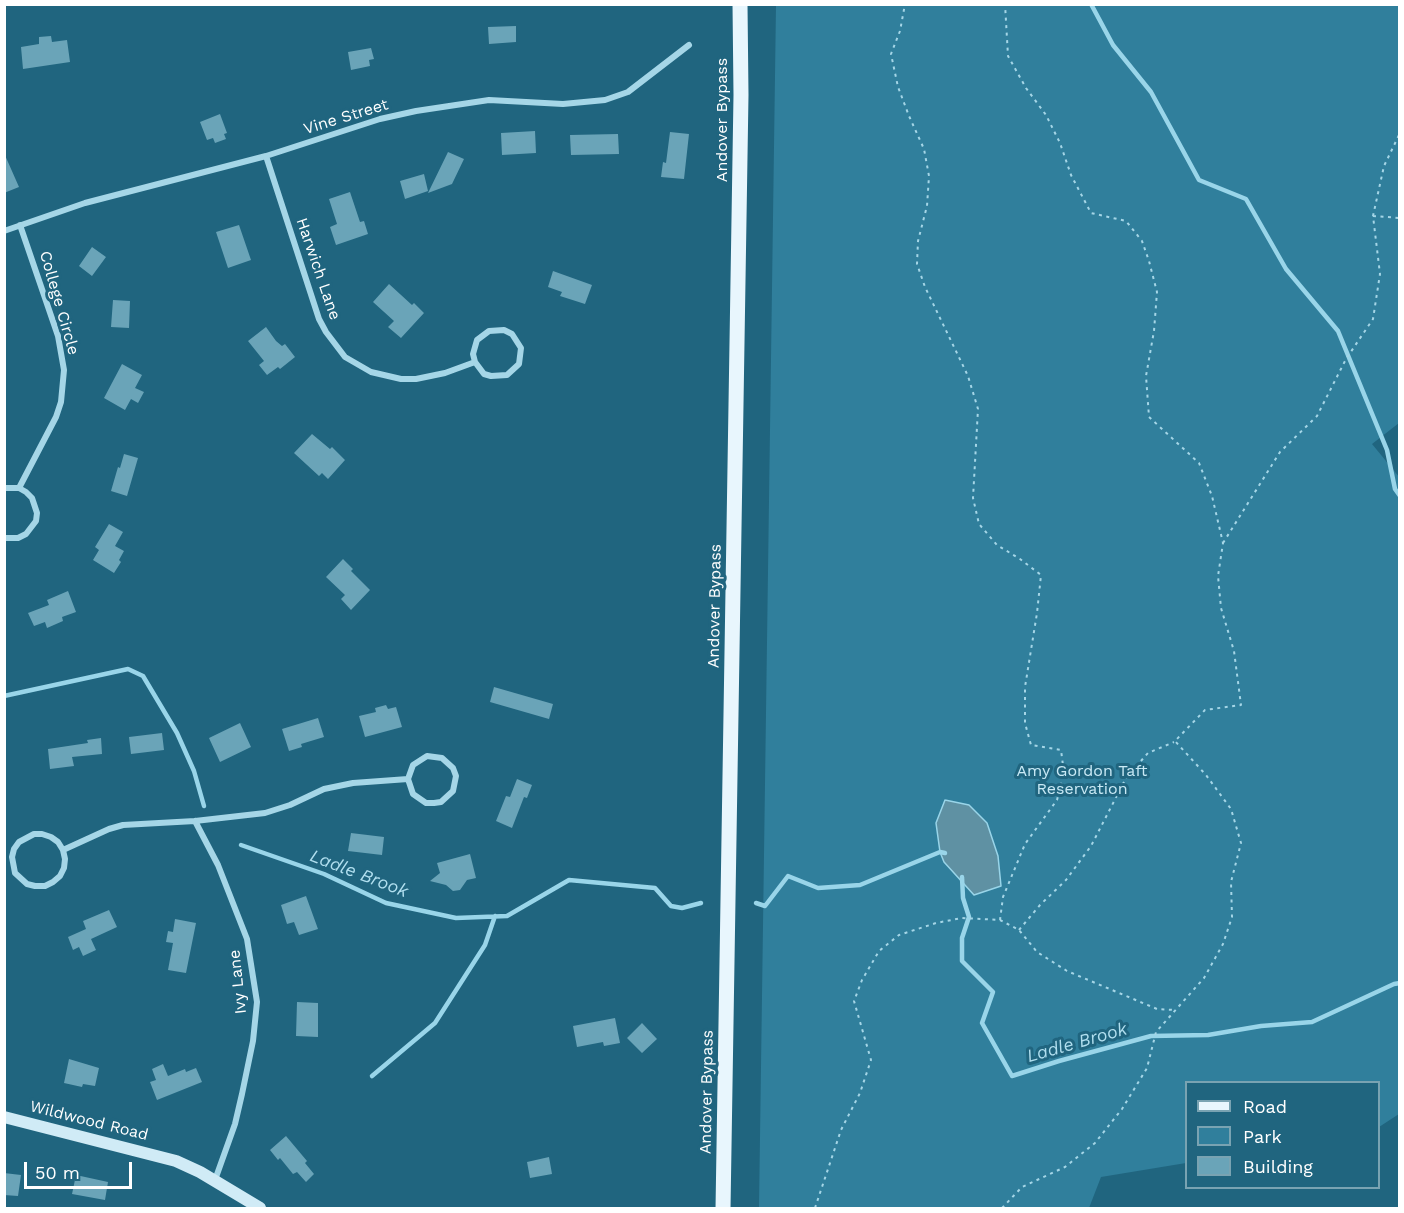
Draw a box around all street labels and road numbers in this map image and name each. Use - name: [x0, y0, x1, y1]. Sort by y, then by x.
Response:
- street label: Andover Bypass: [712, 58, 732, 182]
- street label: Vine Street: [301, 95, 391, 139]
- street label: Harwich Lane: [292, 215, 344, 323]
- street label: College Circle: [35, 249, 83, 357]
- street label: Andover Bypass: [704, 544, 726, 668]
- street label: Ivy Lane: [225, 949, 251, 1015]
- street label: Andover Bypass: [696, 1030, 718, 1154]
- street label: Wildwood Road: [28, 1097, 150, 1145]

